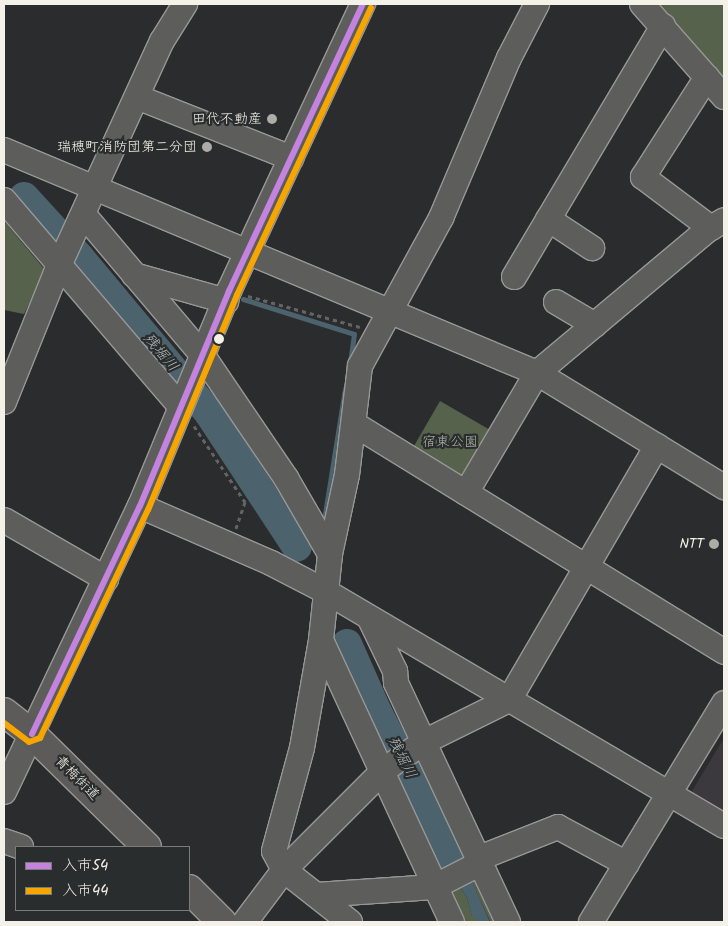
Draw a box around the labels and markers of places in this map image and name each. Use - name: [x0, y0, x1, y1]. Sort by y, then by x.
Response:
- place label: 田代不動産: [192, 111, 262, 127]
- marker: 田代不動産: [266, 113, 278, 125]
- place label: 瑞穂町消防団第二分団: [57, 139, 197, 155]
- marker: 瑞穂町消防団第二分団: [201, 141, 213, 153]
- unlabelled marker: [214, 334, 224, 344]
- place label: NTT: [680, 536, 704, 552]
- marker: NTT: [708, 538, 720, 550]

